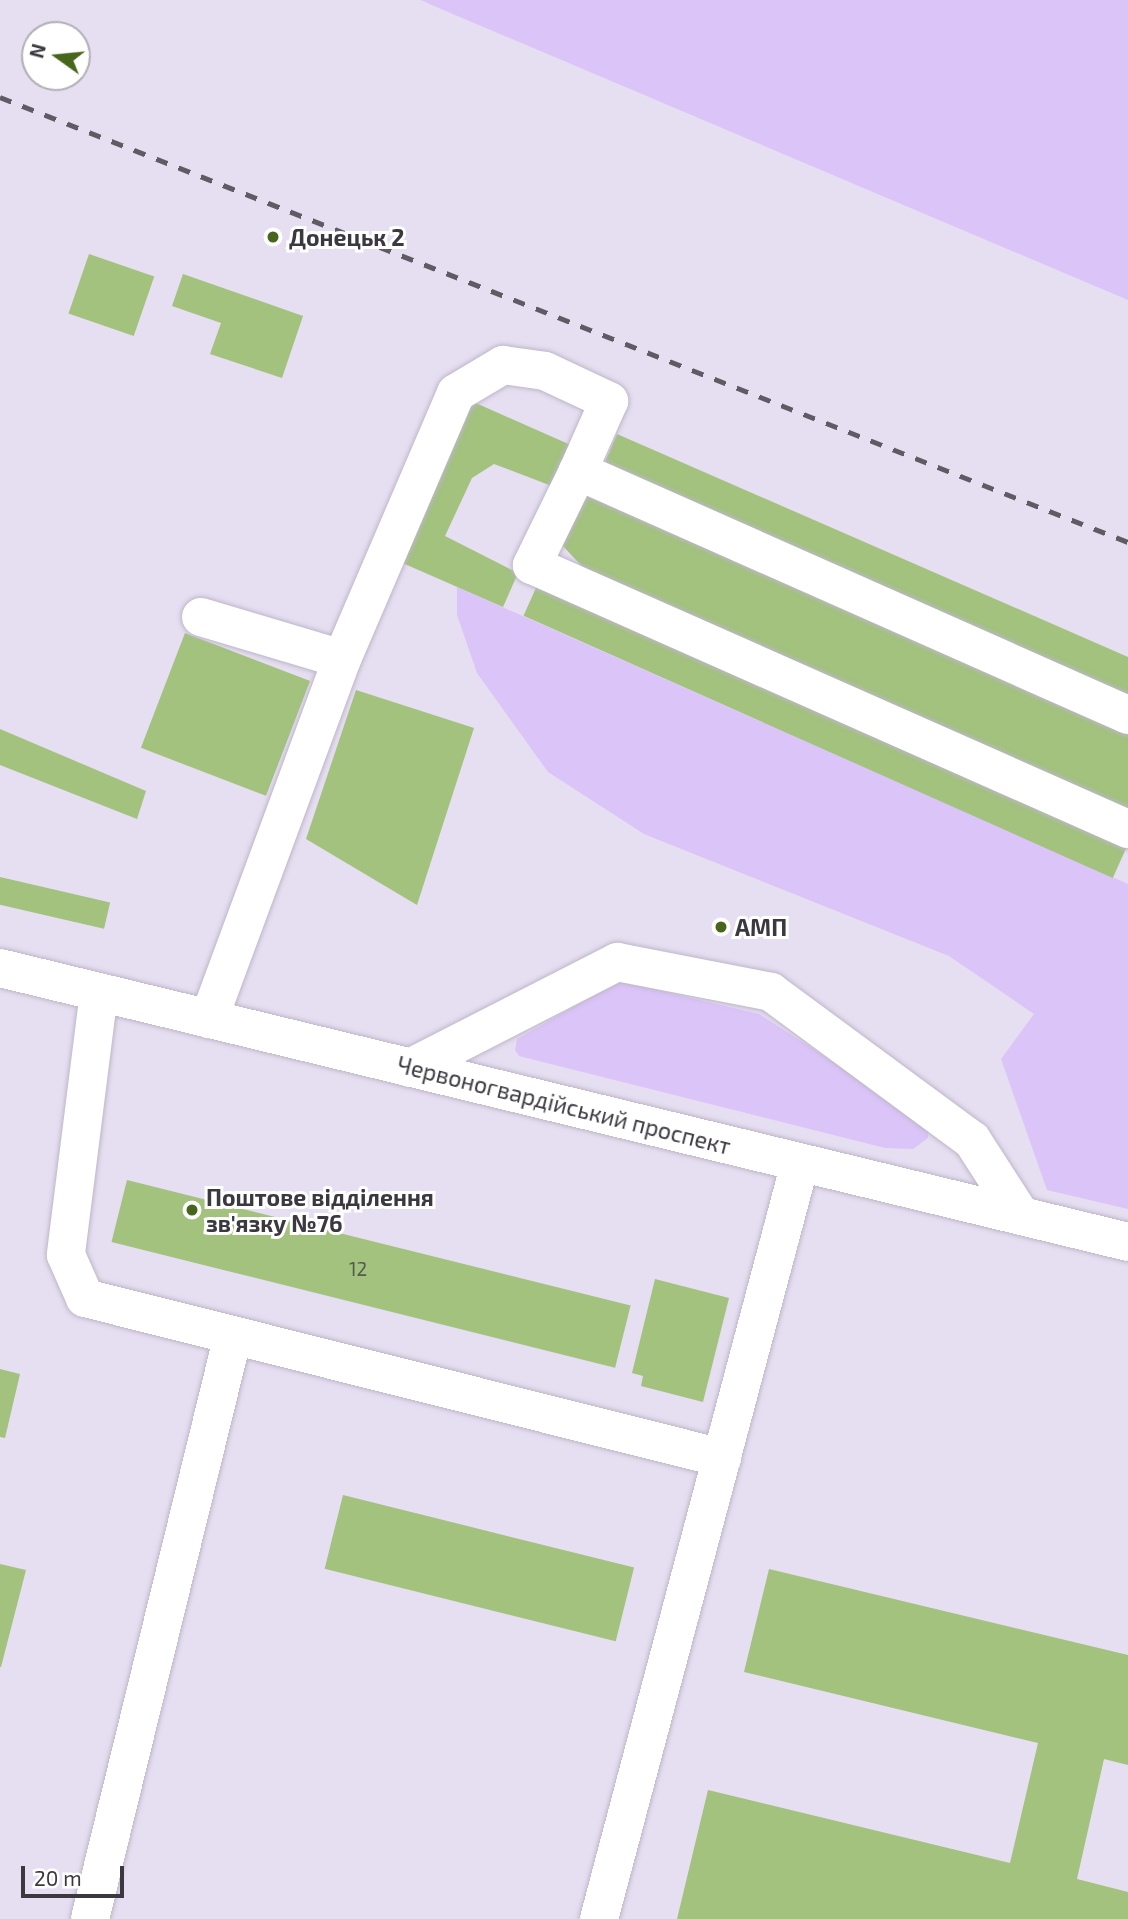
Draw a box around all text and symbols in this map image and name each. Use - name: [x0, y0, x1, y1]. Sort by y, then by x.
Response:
- north arrow: [21, 21, 91, 91]
- text: N: [24, 41, 50, 61]
- place label: Донецьк 2: [289, 223, 405, 251]
- marker: Донецьк 2: [263, 227, 283, 247]
- place label: АМП: [735, 913, 787, 941]
- marker: АМП: [713, 919, 729, 935]
- street label: Червоногвардійський проспект: [394, 1050, 734, 1160]
- place label: Поштове відділення зв'язку №76: [206, 1183, 434, 1237]
- marker: Поштове відділення зв'язку №76: [184, 1202, 200, 1218]
- house number: 12: [349, 1258, 367, 1280]
- scale bar: [24, 1853, 128, 1897]
- text: 20 m: [34, 1865, 82, 1890]

